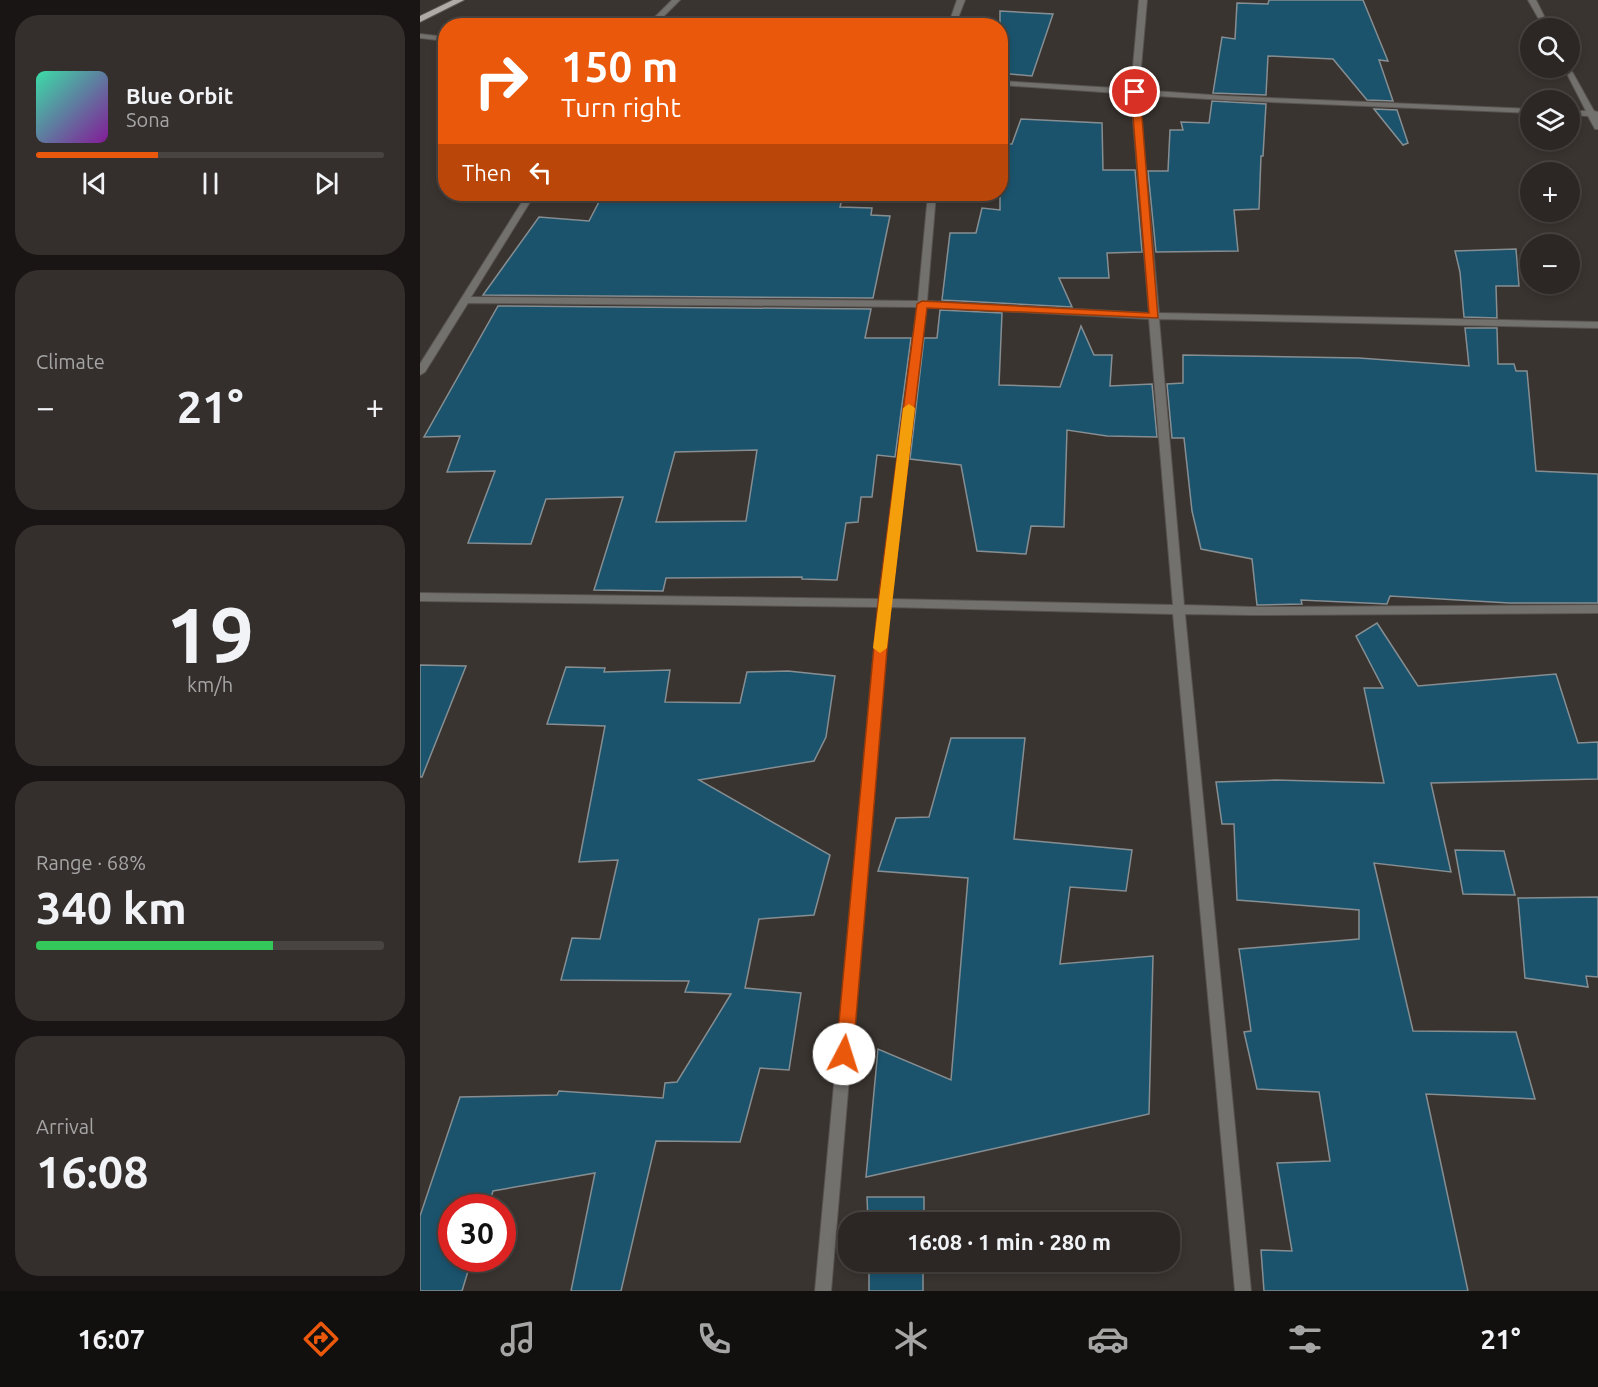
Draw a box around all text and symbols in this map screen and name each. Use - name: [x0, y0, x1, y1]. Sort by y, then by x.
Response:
- map controls: [1520, 18, 1580, 294]
- button: search: [1520, 18, 1580, 78]
- icon: right: [462, 42, 540, 120]
- text: 150 m: [561, 43, 678, 90]
- pin: [1109, 66, 1160, 117]
- icon: arrive: [1118, 75, 1151, 108]
- text: Blue Orbit: [126, 83, 233, 108]
- button: layers: [1520, 90, 1580, 150]
- text: Turn right: [561, 92, 681, 122]
- text: Sona: [126, 108, 170, 131]
- icon: left: [524, 156, 557, 189]
- text: Then: [462, 160, 512, 185]
- button: +: [1520, 162, 1580, 222]
- icon: previous: [78, 167, 111, 200]
- icon: pause: [194, 167, 227, 200]
- icon: next: [310, 167, 343, 200]
- button: −: [1520, 234, 1580, 294]
- text: Climate: [36, 350, 105, 373]
- text: 21°: [177, 381, 243, 432]
- text: −: [36, 388, 55, 425]
- text: +: [365, 388, 384, 425]
- text: 19: [166, 590, 254, 678]
- text: km/h: [187, 673, 233, 696]
- text: Range · 68%: [36, 851, 146, 874]
- text: 340 km: [36, 882, 187, 933]
- position arrow: [812, 1022, 876, 1086]
- text: Arrival: [36, 1115, 94, 1138]
- text: 16:08: [36, 1146, 149, 1197]
- speed limit sign: 30: [438, 1194, 516, 1272]
- text: 16:08 · 1 min · 280 m: [907, 1229, 1111, 1254]
- icon: directions: [300, 1318, 342, 1360]
- icon: music: [497, 1318, 539, 1360]
- icon: phone: [693, 1318, 735, 1360]
- icon: climate: [890, 1318, 932, 1360]
- icon: car: [1087, 1318, 1129, 1360]
- icon: filters: [1284, 1318, 1326, 1360]
- text: 16:07: [77, 1324, 145, 1354]
- text: 21°: [1481, 1324, 1521, 1354]

